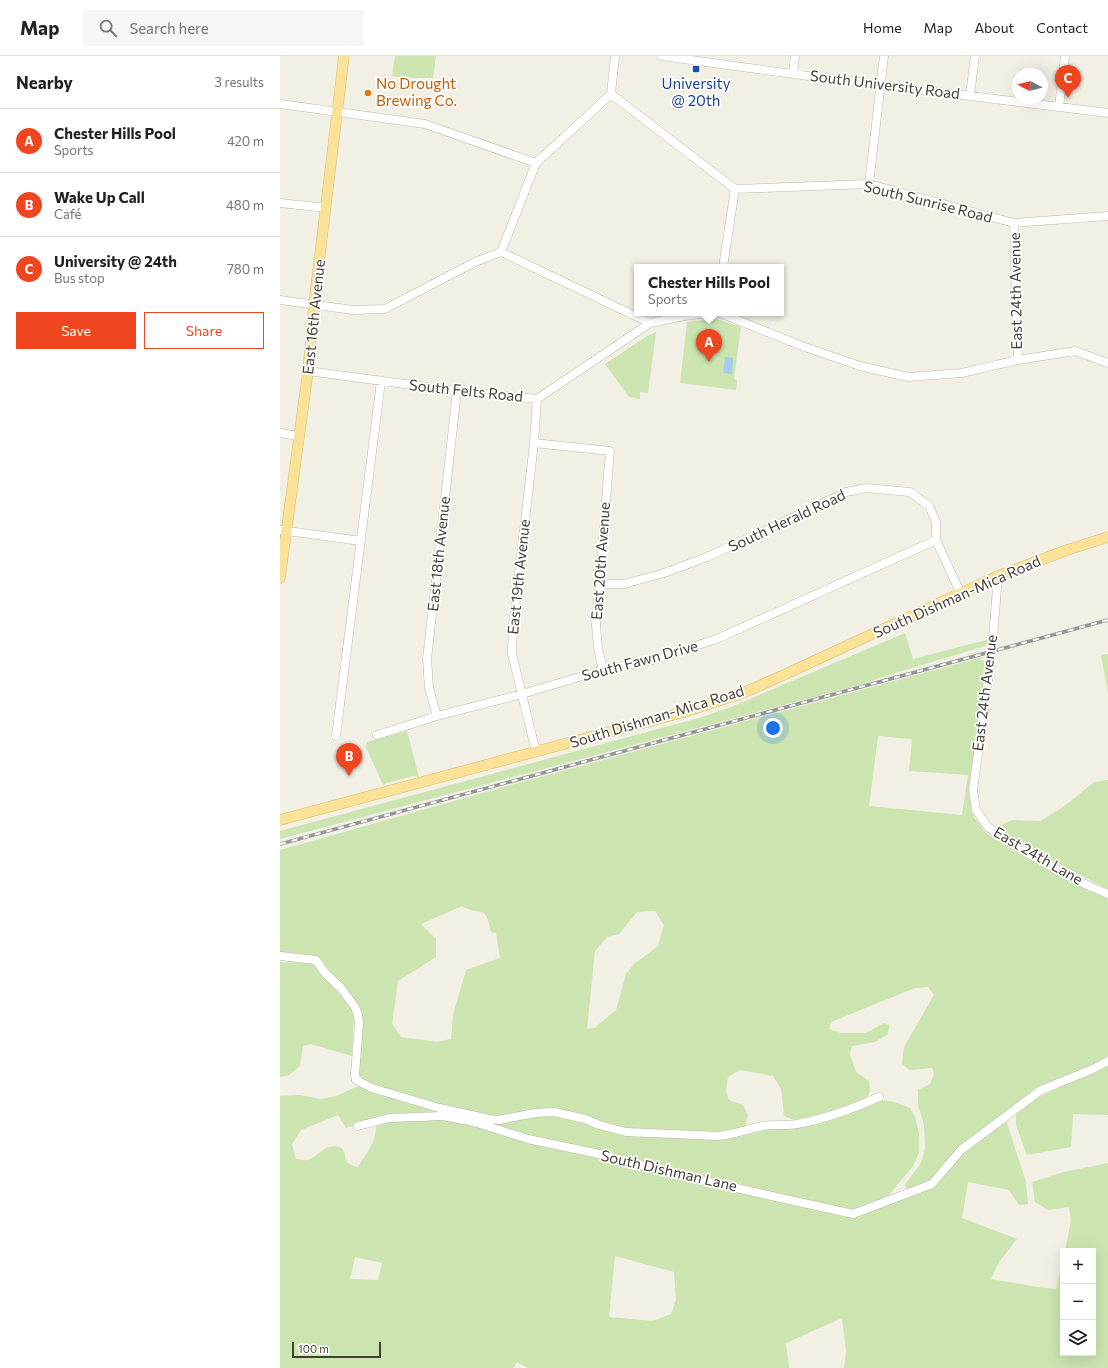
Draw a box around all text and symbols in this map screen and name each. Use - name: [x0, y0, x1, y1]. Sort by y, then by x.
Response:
- search box: [83, 10, 363, 46]
- text: Map: [20, 16, 59, 39]
- icon: search: [97, 17, 119, 39]
- text: Search here: [129, 19, 209, 37]
- text: Home: [863, 19, 902, 36]
- text: Map: [924, 19, 952, 36]
- text: About: [974, 19, 1014, 36]
- text: Contact: [1036, 19, 1088, 36]
- marker: University @ 20th: [691, 64, 701, 74]
- pin: C: [1055, 65, 1081, 98]
- street label: South University Road: [809, 66, 961, 102]
- north arrow: [1012, 68, 1048, 104]
- text: Nearby: [16, 72, 73, 93]
- text: 3 results: [215, 74, 264, 90]
- place label: No Drought Brewing Co.: [376, 74, 457, 109]
- place label: University @ 20th: [661, 74, 731, 109]
- marker: No Drought Brewing Co.: [363, 88, 373, 98]
- text: Chester Hills Pool: [54, 124, 176, 142]
- text: A: [24, 133, 34, 149]
- text: 420 m: [227, 133, 264, 149]
- text: Sports: [54, 142, 94, 158]
- street label: South Sunrise Road: [862, 176, 994, 226]
- text: Wake Up Call: [54, 188, 145, 206]
- text: B: [25, 197, 33, 213]
- text: 480 m: [226, 197, 264, 213]
- text: Café: [54, 206, 81, 222]
- street label: East 24th Avenue: [1005, 232, 1025, 350]
- text: University @ 24th: [54, 252, 177, 270]
- street label: East 16th Avenue: [298, 258, 328, 375]
- text: C: [25, 261, 33, 277]
- text: 780 m: [227, 261, 264, 277]
- popup: [634, 264, 784, 316]
- text: Bus stop: [54, 270, 105, 286]
- text: Chester Hills Pool: [648, 273, 770, 291]
- text: Sports: [648, 291, 688, 307]
- button: Save: [16, 312, 136, 349]
- button: Share: [144, 312, 264, 349]
- pin: A: [696, 329, 722, 362]
- street label: South Felts Road: [408, 375, 524, 405]
- street label: South Herald Road: [725, 485, 848, 555]
- street label: East 18th Avenue: [423, 495, 453, 612]
- street label: East 20th Avenue: [587, 501, 613, 621]
- street label: East 19th Avenue: [503, 518, 533, 635]
- street label: South Dishman-Mica Road: [870, 551, 1043, 641]
- street label: East 24th Avenue: [968, 634, 1000, 752]
- street label: South Fawn Drive: [580, 636, 700, 684]
- street label: South Dishman-Mica Road: [567, 681, 746, 751]
- your location: [763, 718, 783, 738]
- pin: B: [336, 743, 362, 776]
- street label: East 24th Lane: [991, 822, 1086, 888]
- street label: South Dishman Lane: [599, 1146, 739, 1194]
- map controls: [1060, 1248, 1096, 1356]
- button: +: [1060, 1248, 1096, 1284]
- button: −: [1060, 1284, 1096, 1320]
- button: layers: [1060, 1320, 1096, 1356]
- scale bar: [292, 1340, 381, 1359]
- text: 100 m: [298, 1342, 329, 1355]

